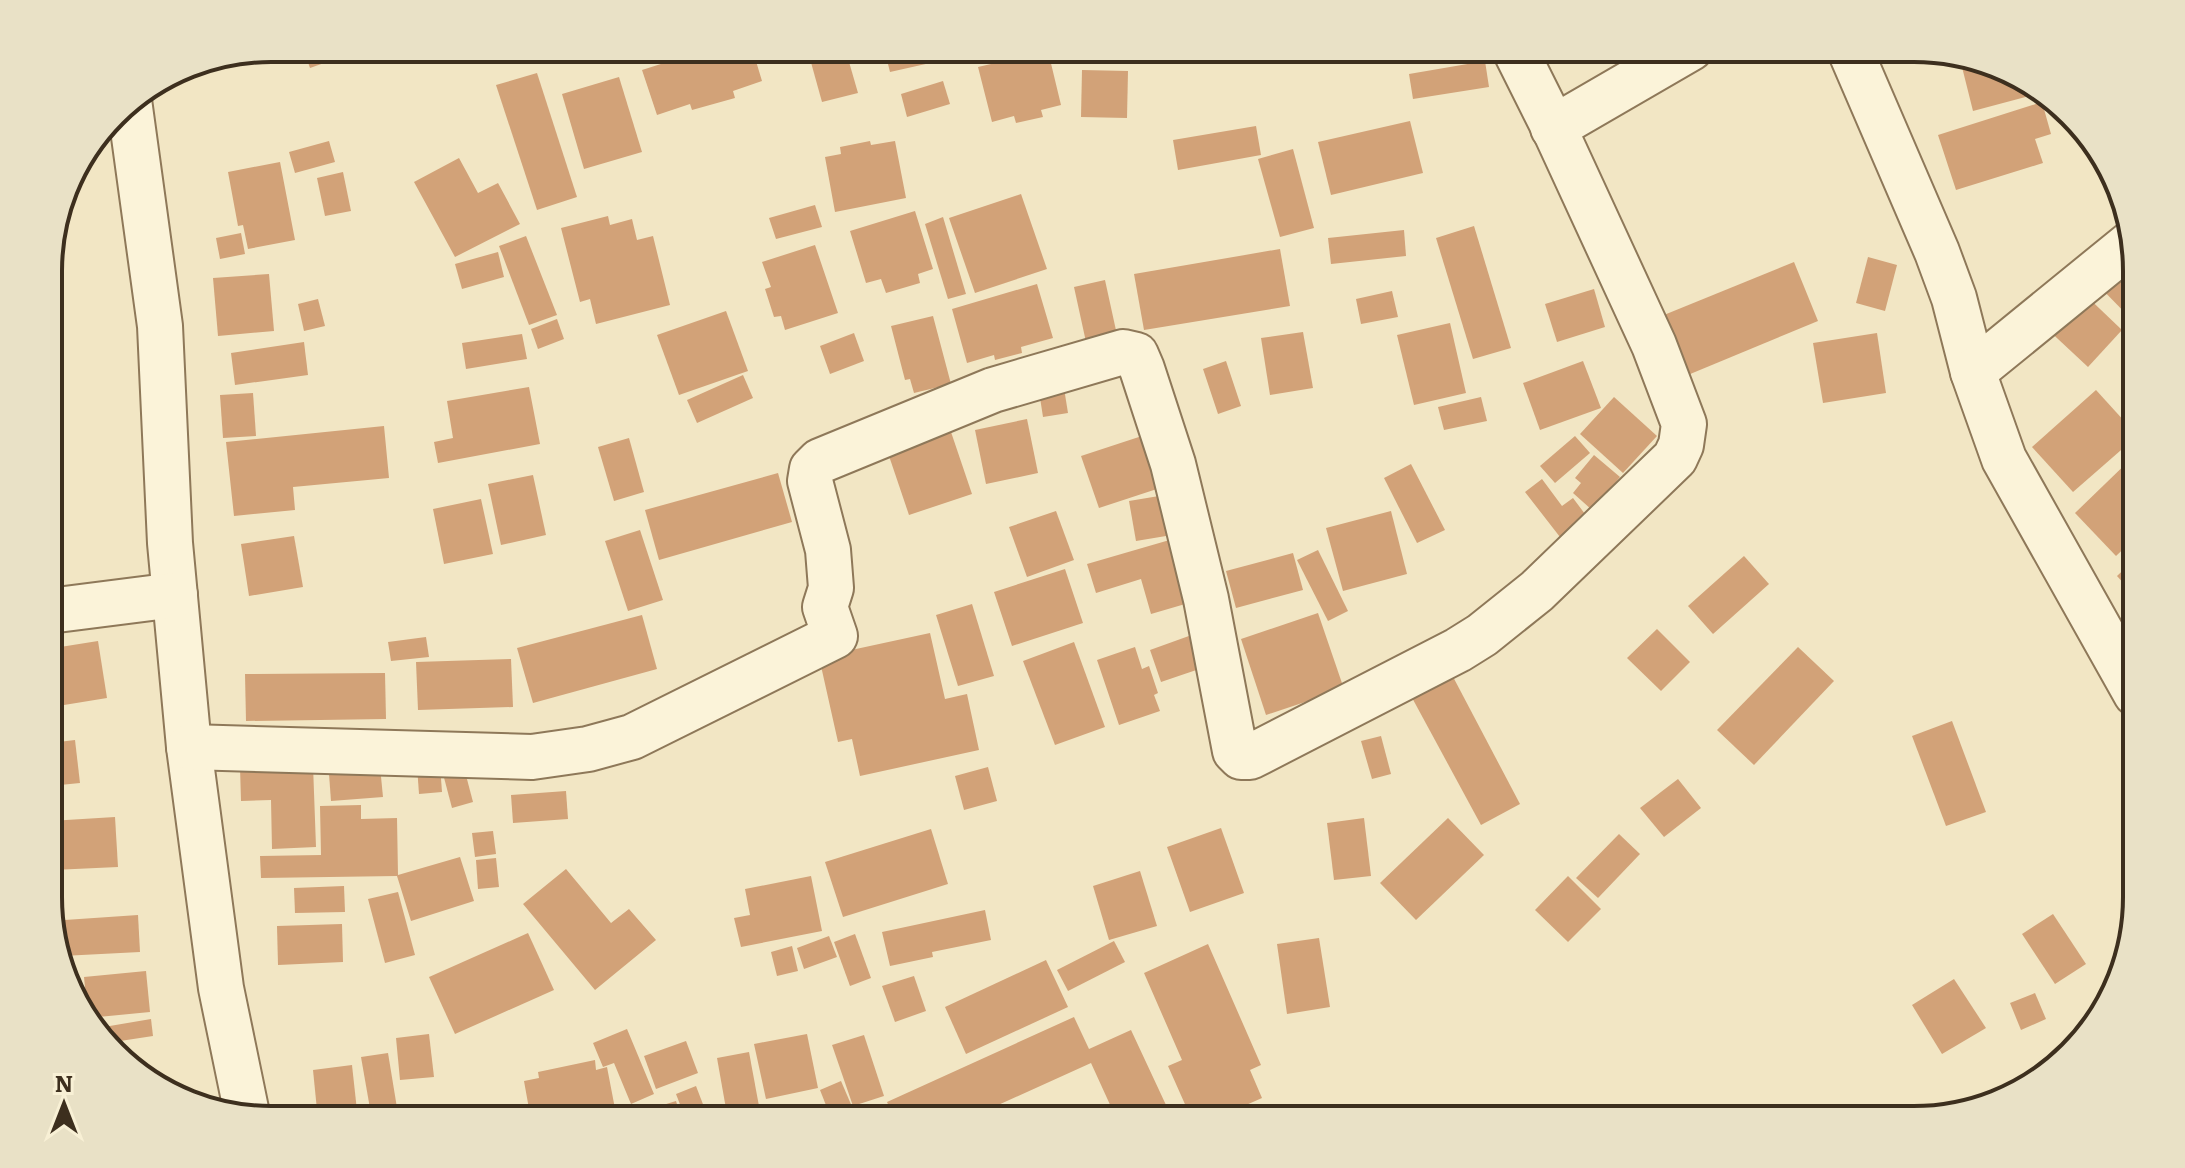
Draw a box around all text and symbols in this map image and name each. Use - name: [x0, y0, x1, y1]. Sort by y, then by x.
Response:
- north arrow: [24, 1064, 104, 1144]
- text: N: [55, 1066, 73, 1099]

